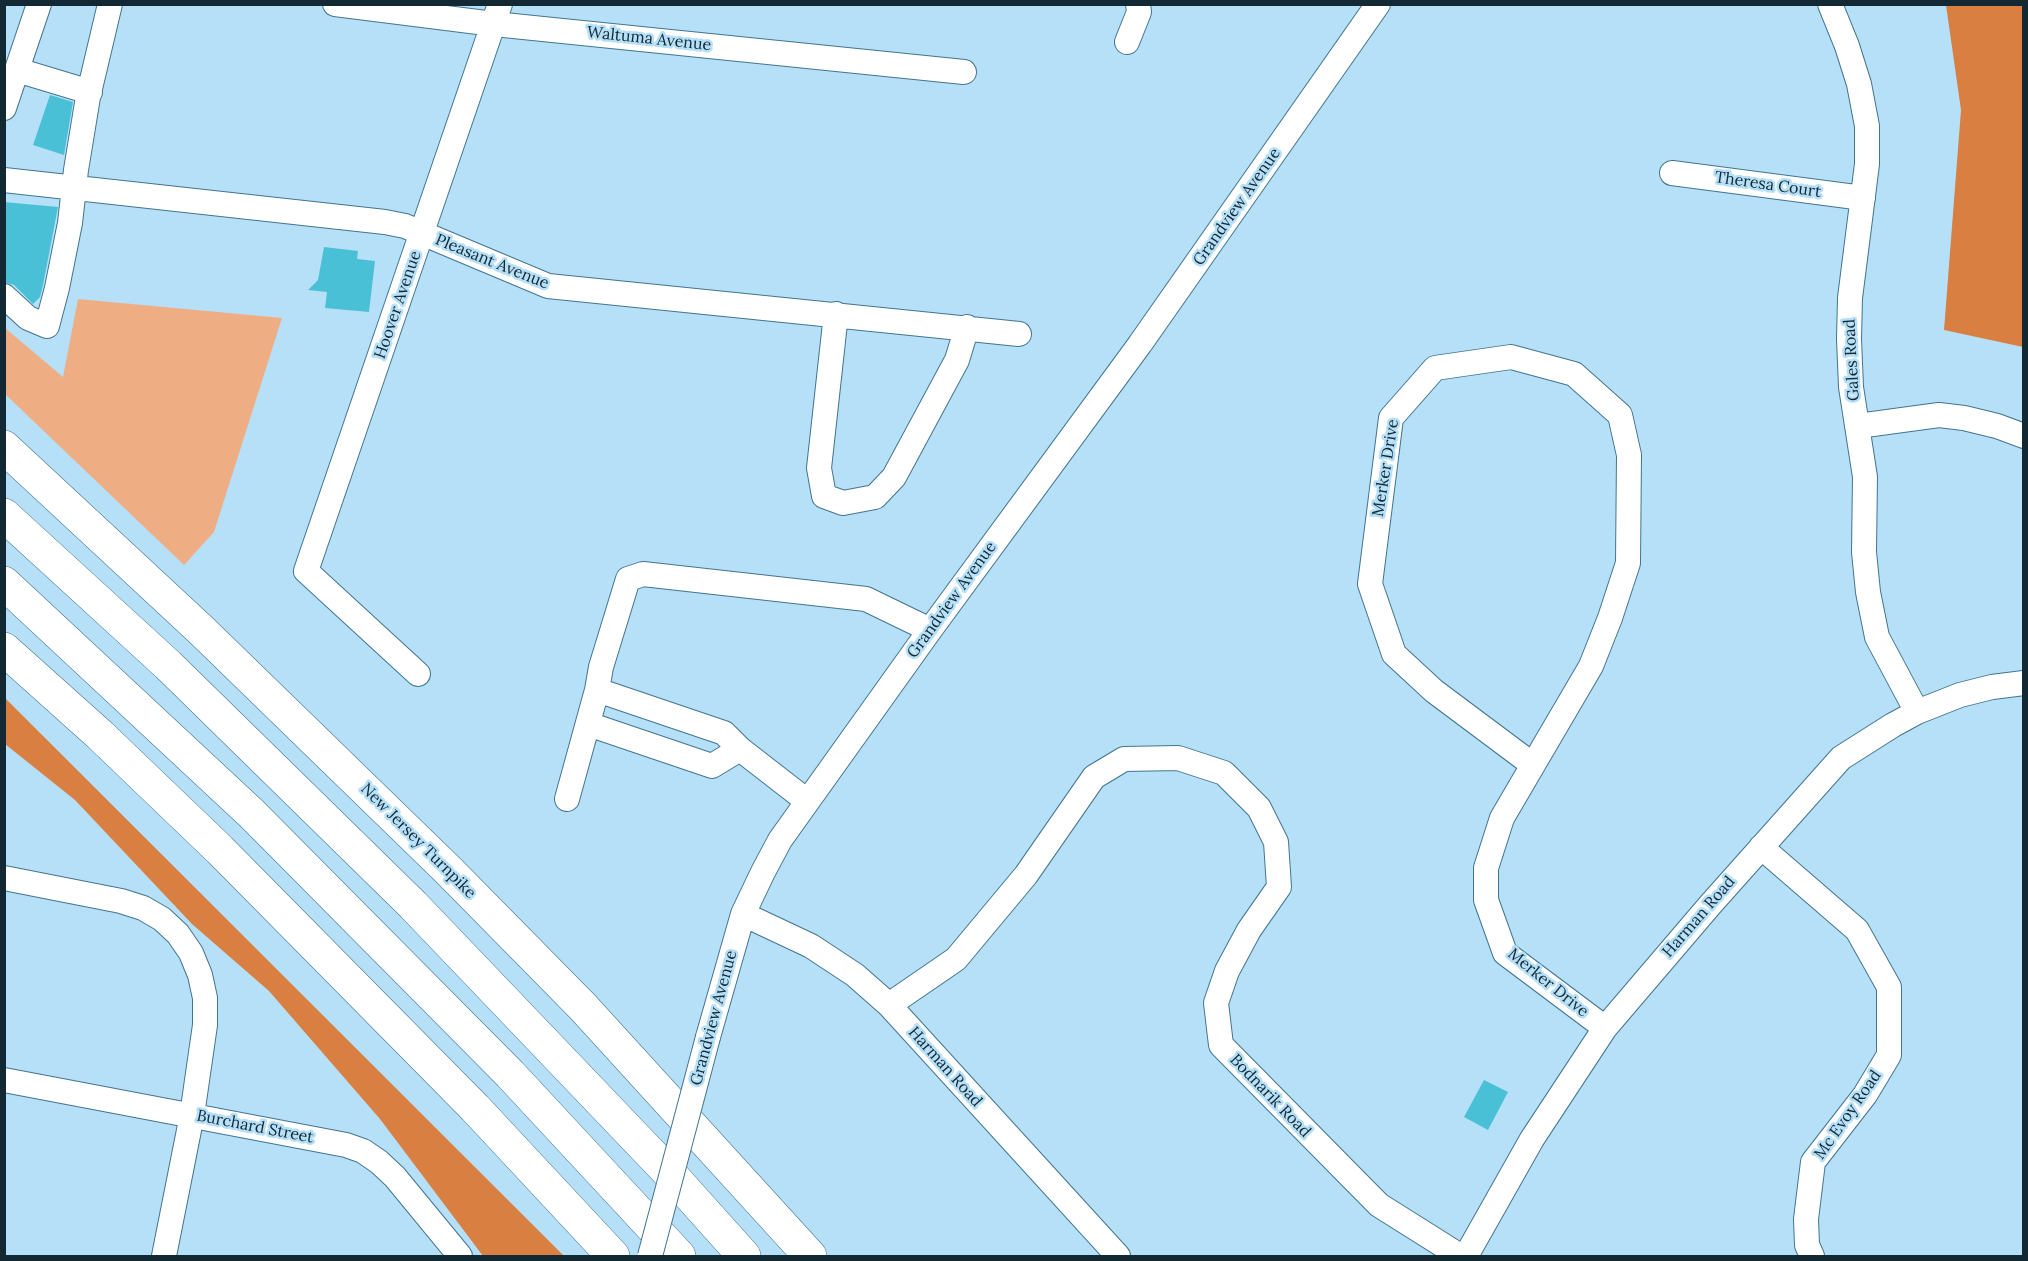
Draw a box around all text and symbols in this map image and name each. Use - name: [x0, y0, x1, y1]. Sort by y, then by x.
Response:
- street label: Waltuma Avenue: [586, 23, 712, 55]
- street label: Grandview Avenue: [1189, 145, 1285, 269]
- street label: Theresa Court: [1714, 168, 1822, 202]
- street label: Pleasant Avenue: [432, 230, 552, 294]
- street label: Hoover Avenue: [371, 249, 425, 361]
- street label: Gales Road: [1840, 318, 1864, 402]
- street label: Merker Drive: [1369, 418, 1403, 518]
- street label: Grandview Avenue: [903, 538, 1001, 662]
- street label: New Jersey Turnpike: [356, 779, 480, 903]
- street label: Harman Road: [1659, 873, 1739, 961]
- street label: Merker Drive: [1504, 945, 1592, 1021]
- street label: Grandview Avenue: [687, 948, 741, 1088]
- street label: Harman Road: [904, 1023, 986, 1111]
- street label: Bodnarik Road: [1226, 1050, 1314, 1142]
- street label: Mc Evoy Road: [1810, 1067, 1886, 1163]
- street label: Burchard Street: [195, 1106, 315, 1148]

